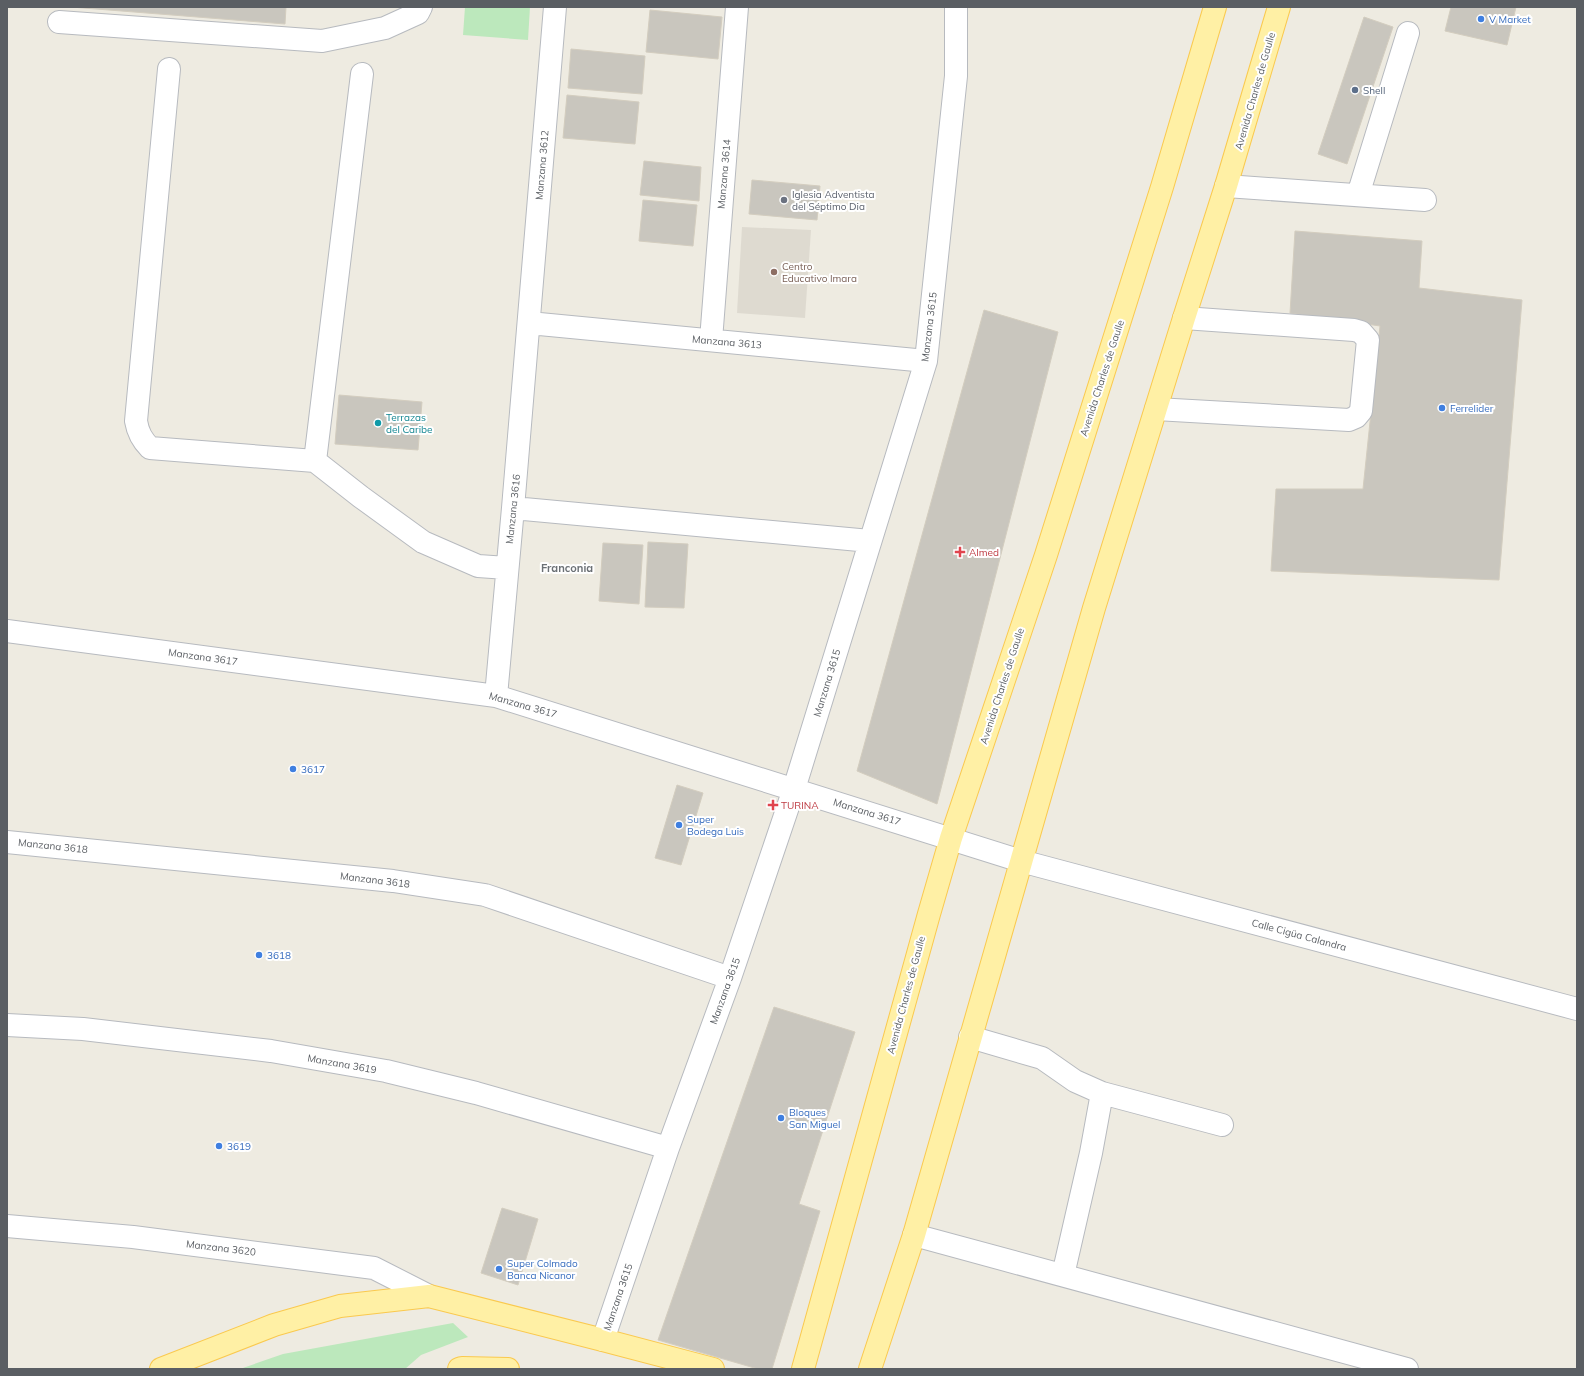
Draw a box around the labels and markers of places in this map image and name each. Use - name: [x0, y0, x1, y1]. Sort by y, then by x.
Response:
- place label: V Market: [1489, 13, 1531, 26]
- marker: V Market: [1476, 14, 1486, 24]
- place label: Shell: [1363, 84, 1385, 97]
- marker: Shell: [1350, 85, 1360, 95]
- place label: Iglesia Adventista del Séptimo Dia: [792, 188, 875, 213]
- marker: Iglesia Adventista del Séptimo Dia: [779, 195, 789, 205]
- place label: Centro Educativo Imara: [782, 260, 857, 285]
- marker: Centro Educativo Imara: [769, 267, 779, 277]
- place label: Ferrelider: [1450, 402, 1494, 415]
- marker: Ferrelider: [1437, 403, 1447, 413]
- place label: Terrazas del Caribe: [386, 411, 433, 436]
- marker: Terrazas del Caribe: [373, 418, 383, 428]
- marker: Almed: [954, 546, 966, 558]
- place label: Almed: [969, 546, 999, 559]
- place label: 3617: [301, 763, 325, 776]
- marker: 3617: [288, 764, 298, 774]
- place label: TURINA: [781, 799, 819, 812]
- marker: TURINA: [768, 800, 778, 810]
- place label: Super Bodega Luis: [687, 813, 744, 838]
- marker: Super Bodega Luis: [674, 820, 684, 830]
- place label: 3618: [267, 949, 291, 962]
- marker: 3618: [254, 950, 264, 960]
- place label: Bloques San Miguel: [789, 1106, 840, 1131]
- marker: Bloques San Miguel: [776, 1113, 786, 1123]
- place label: 3619: [227, 1140, 251, 1153]
- marker: 3619: [214, 1141, 224, 1151]
- place label: Super Colmado Banca Nicanor: [507, 1257, 578, 1282]
- marker: Super Colmado Banca Nicanor: [494, 1264, 504, 1274]

